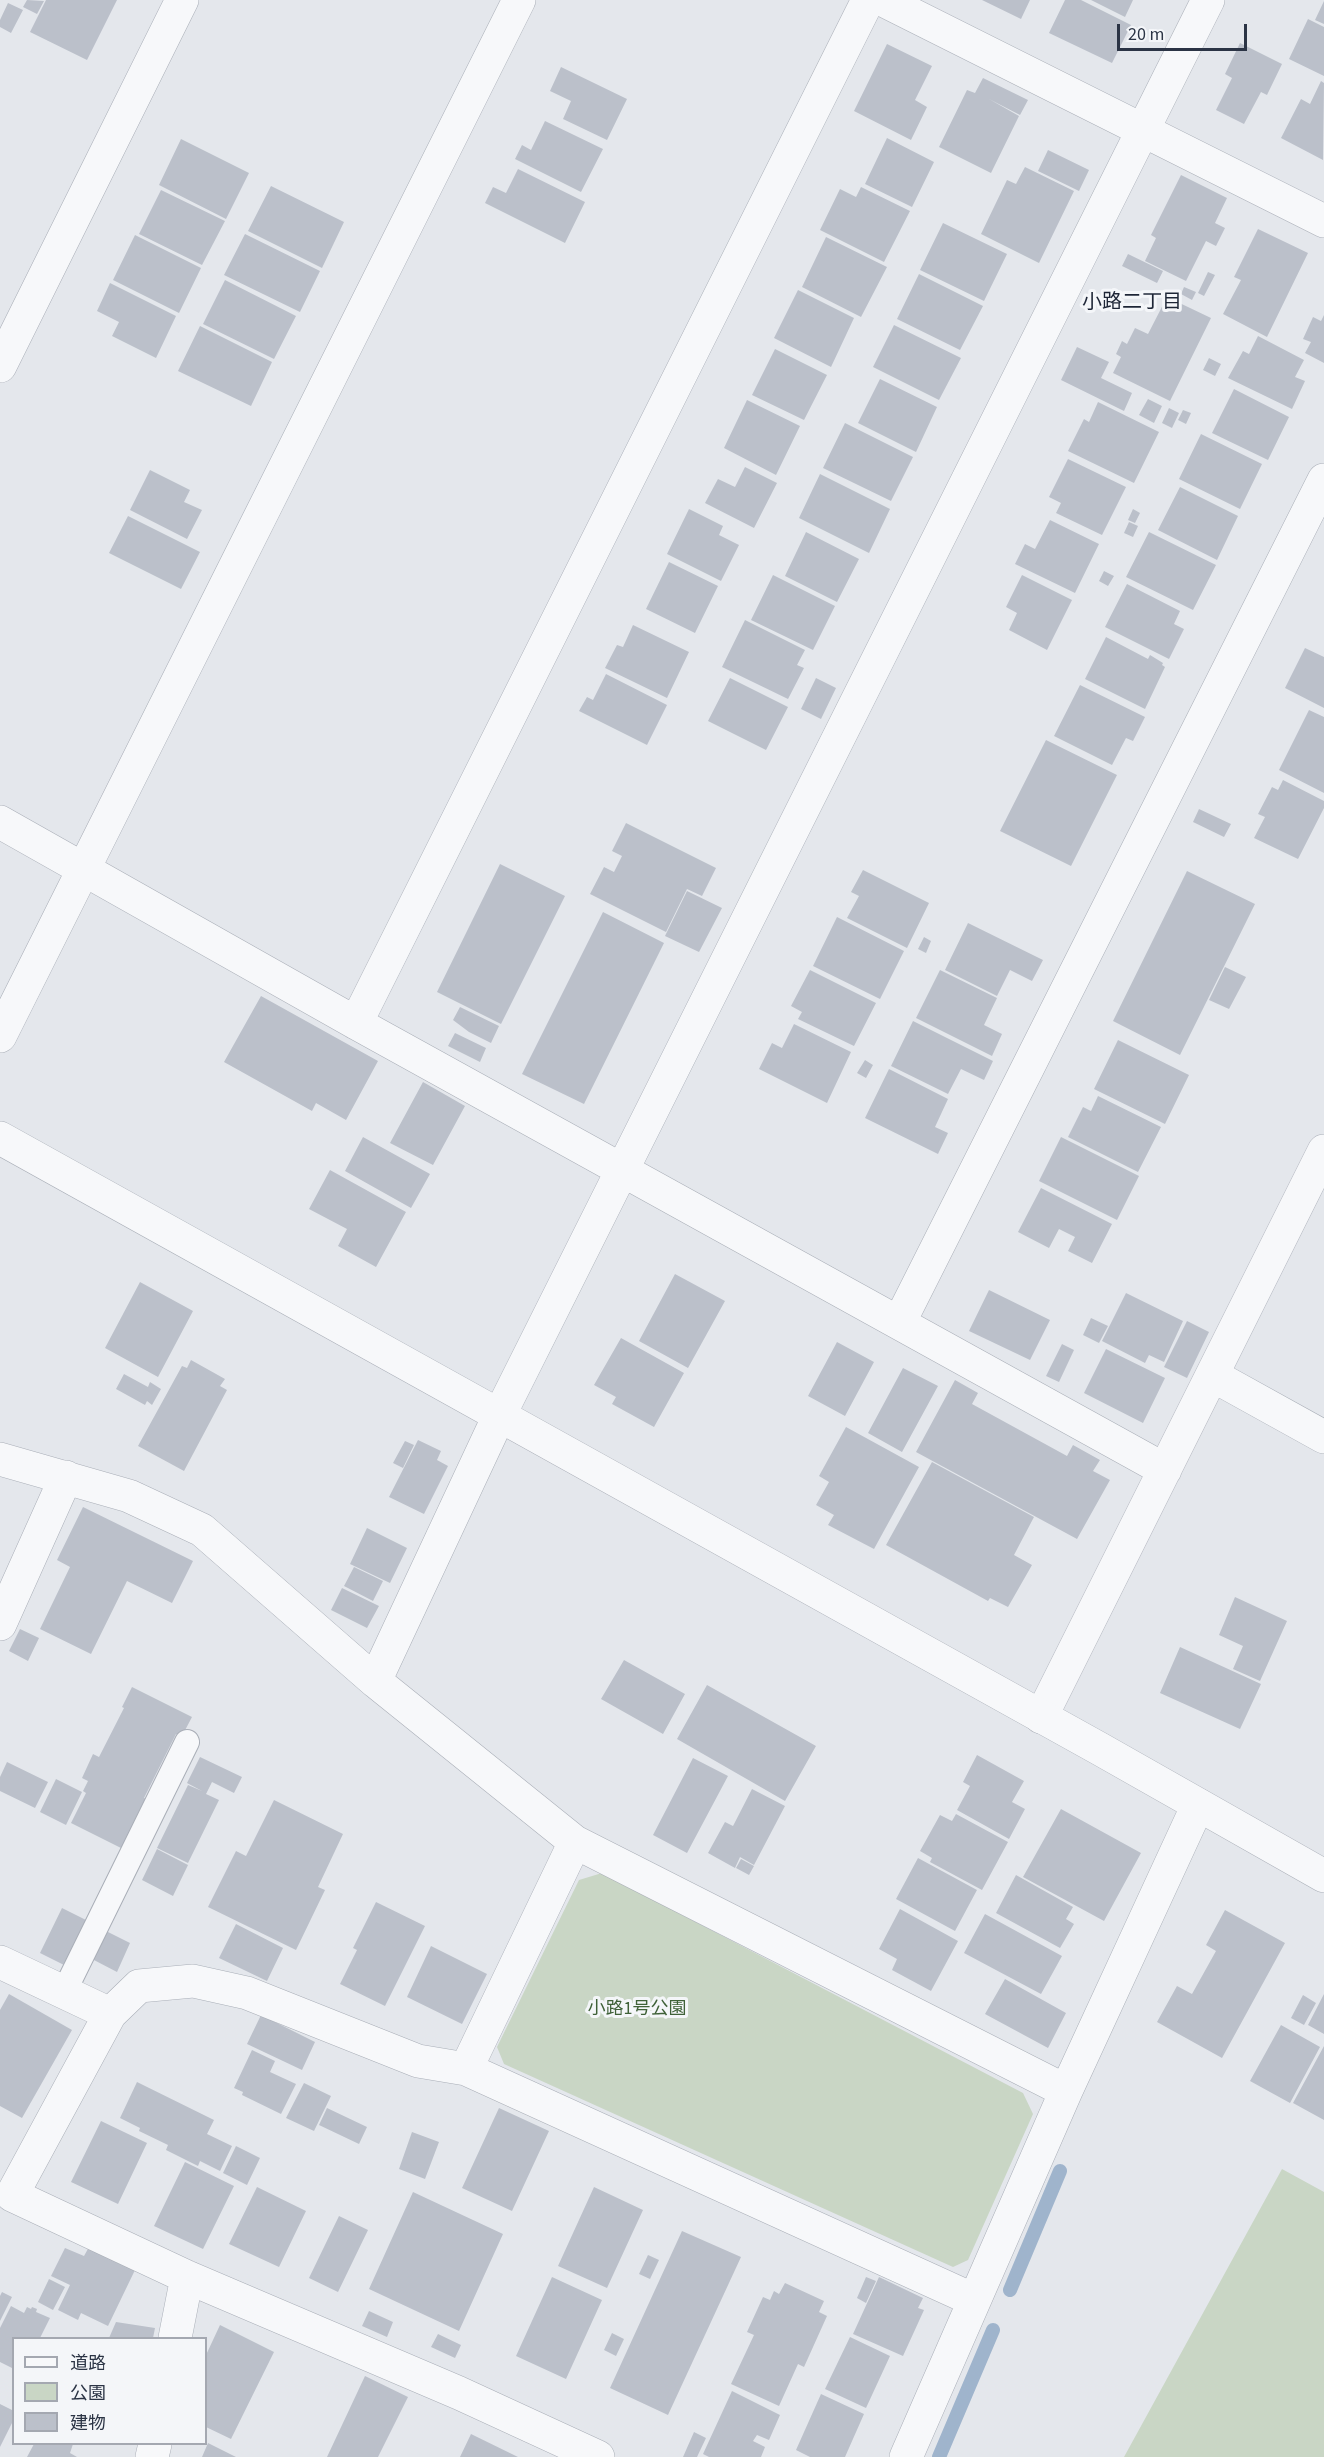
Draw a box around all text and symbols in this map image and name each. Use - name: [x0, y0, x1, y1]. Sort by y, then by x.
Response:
- scale bar: [1120, 12, 1250, 50]
- text: 20 m: [1128, 22, 1164, 47]
- district label: 小路二丁目: [1082, 292, 1182, 316]
- park label: 小路1号公園: [588, 1999, 686, 2021]
- legend: [12, 2337, 207, 2445]
- text: 道路: [70, 2351, 106, 2376]
- text: 公園: [70, 2381, 106, 2406]
- text: 建物: [70, 2411, 106, 2436]

